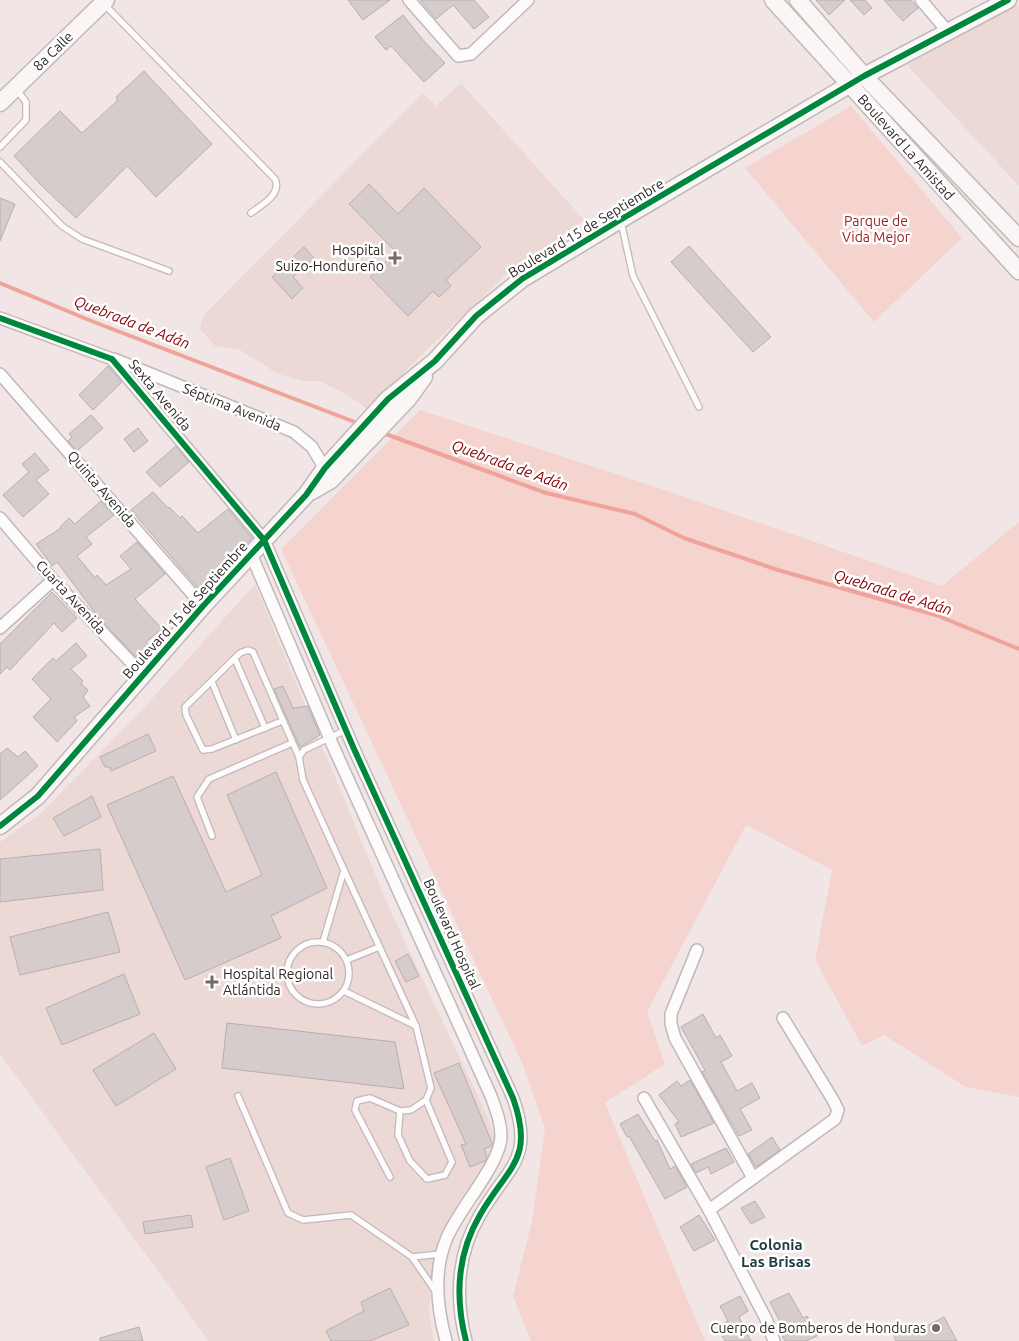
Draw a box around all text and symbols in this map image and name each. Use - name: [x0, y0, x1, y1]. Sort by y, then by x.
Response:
- street label: 8a Calle: [30, 28, 76, 74]
- street label: Boulevard La Amistad: [854, 91, 958, 203]
- street label: Boulevard 15 de Septiembre: [505, 175, 667, 281]
- park label: Parque de Vida Mejor: [842, 213, 911, 245]
- place label: Hospital Suizo-Hondureño: [275, 242, 384, 274]
- marker: Hospital Suizo-Hondureño: [388, 251, 402, 265]
- water label: Quebrada de Adán: [71, 292, 192, 353]
- street label: Sexta Avenida: [126, 356, 194, 434]
- street label: Séptima Avenida: [180, 380, 284, 434]
- water label: Quebrada de Adán: [449, 436, 571, 495]
- street label: Quinta Avenida: [64, 447, 140, 531]
- street label: Boulevard 15 de Septiembre: [119, 538, 251, 682]
- street label: Cuarta Avenida: [33, 557, 109, 637]
- water label: Quebrada de Adán: [832, 566, 954, 619]
- street label: Boulevard Hospital: [420, 876, 484, 992]
- place label: Hospital Regional Atlántida: [223, 966, 333, 998]
- marker: Hospital Regional Atlántida: [205, 975, 219, 989]
- district label: Colonia Las Brisas: [741, 1236, 811, 1270]
- place label: Cuerpo de Bomberos de Honduras: [710, 1320, 926, 1336]
- marker: Cuerpo de Bomberos de Honduras: [930, 1322, 942, 1334]

